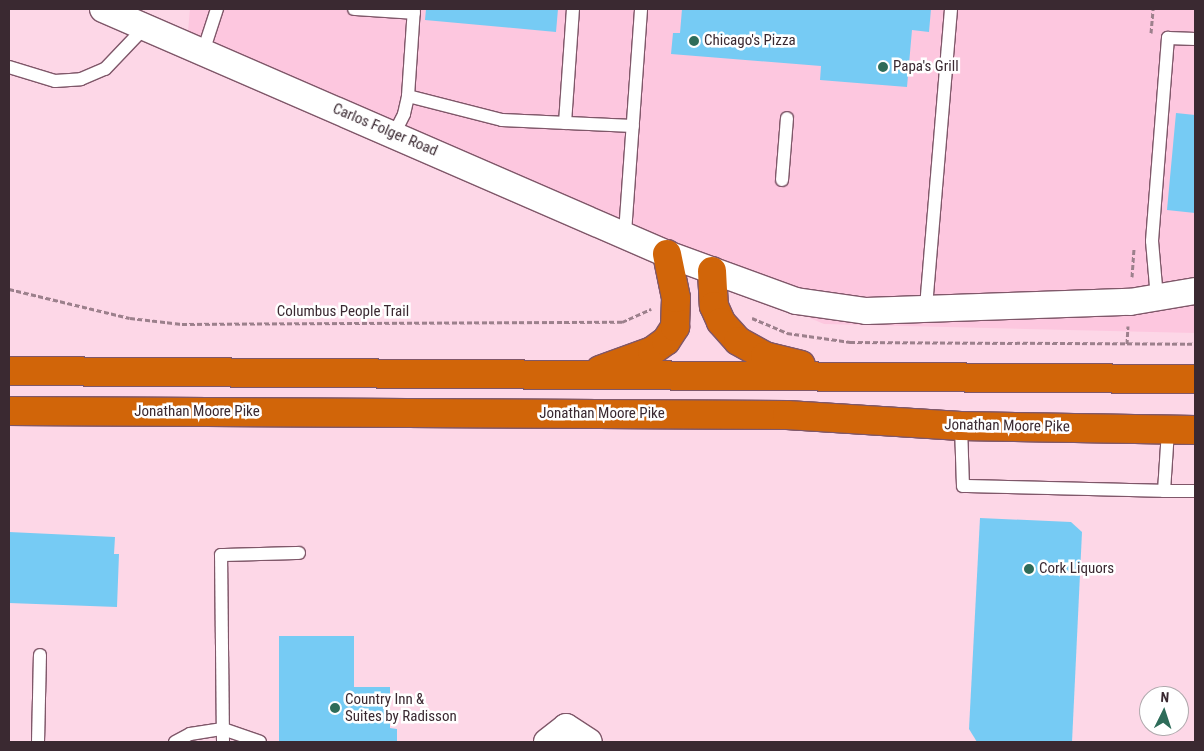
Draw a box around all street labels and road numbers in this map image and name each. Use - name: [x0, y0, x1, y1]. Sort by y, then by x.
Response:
- street label: Carlos Folger Road: [330, 100, 440, 160]
- street label: Columbus People Trail: [277, 303, 409, 321]
- street label: Jonathan Moore Pike: [134, 403, 260, 421]
- street label: Jonathan Moore Pike: [539, 405, 665, 423]
- street label: Jonathan Moore Pike: [944, 416, 1070, 436]

